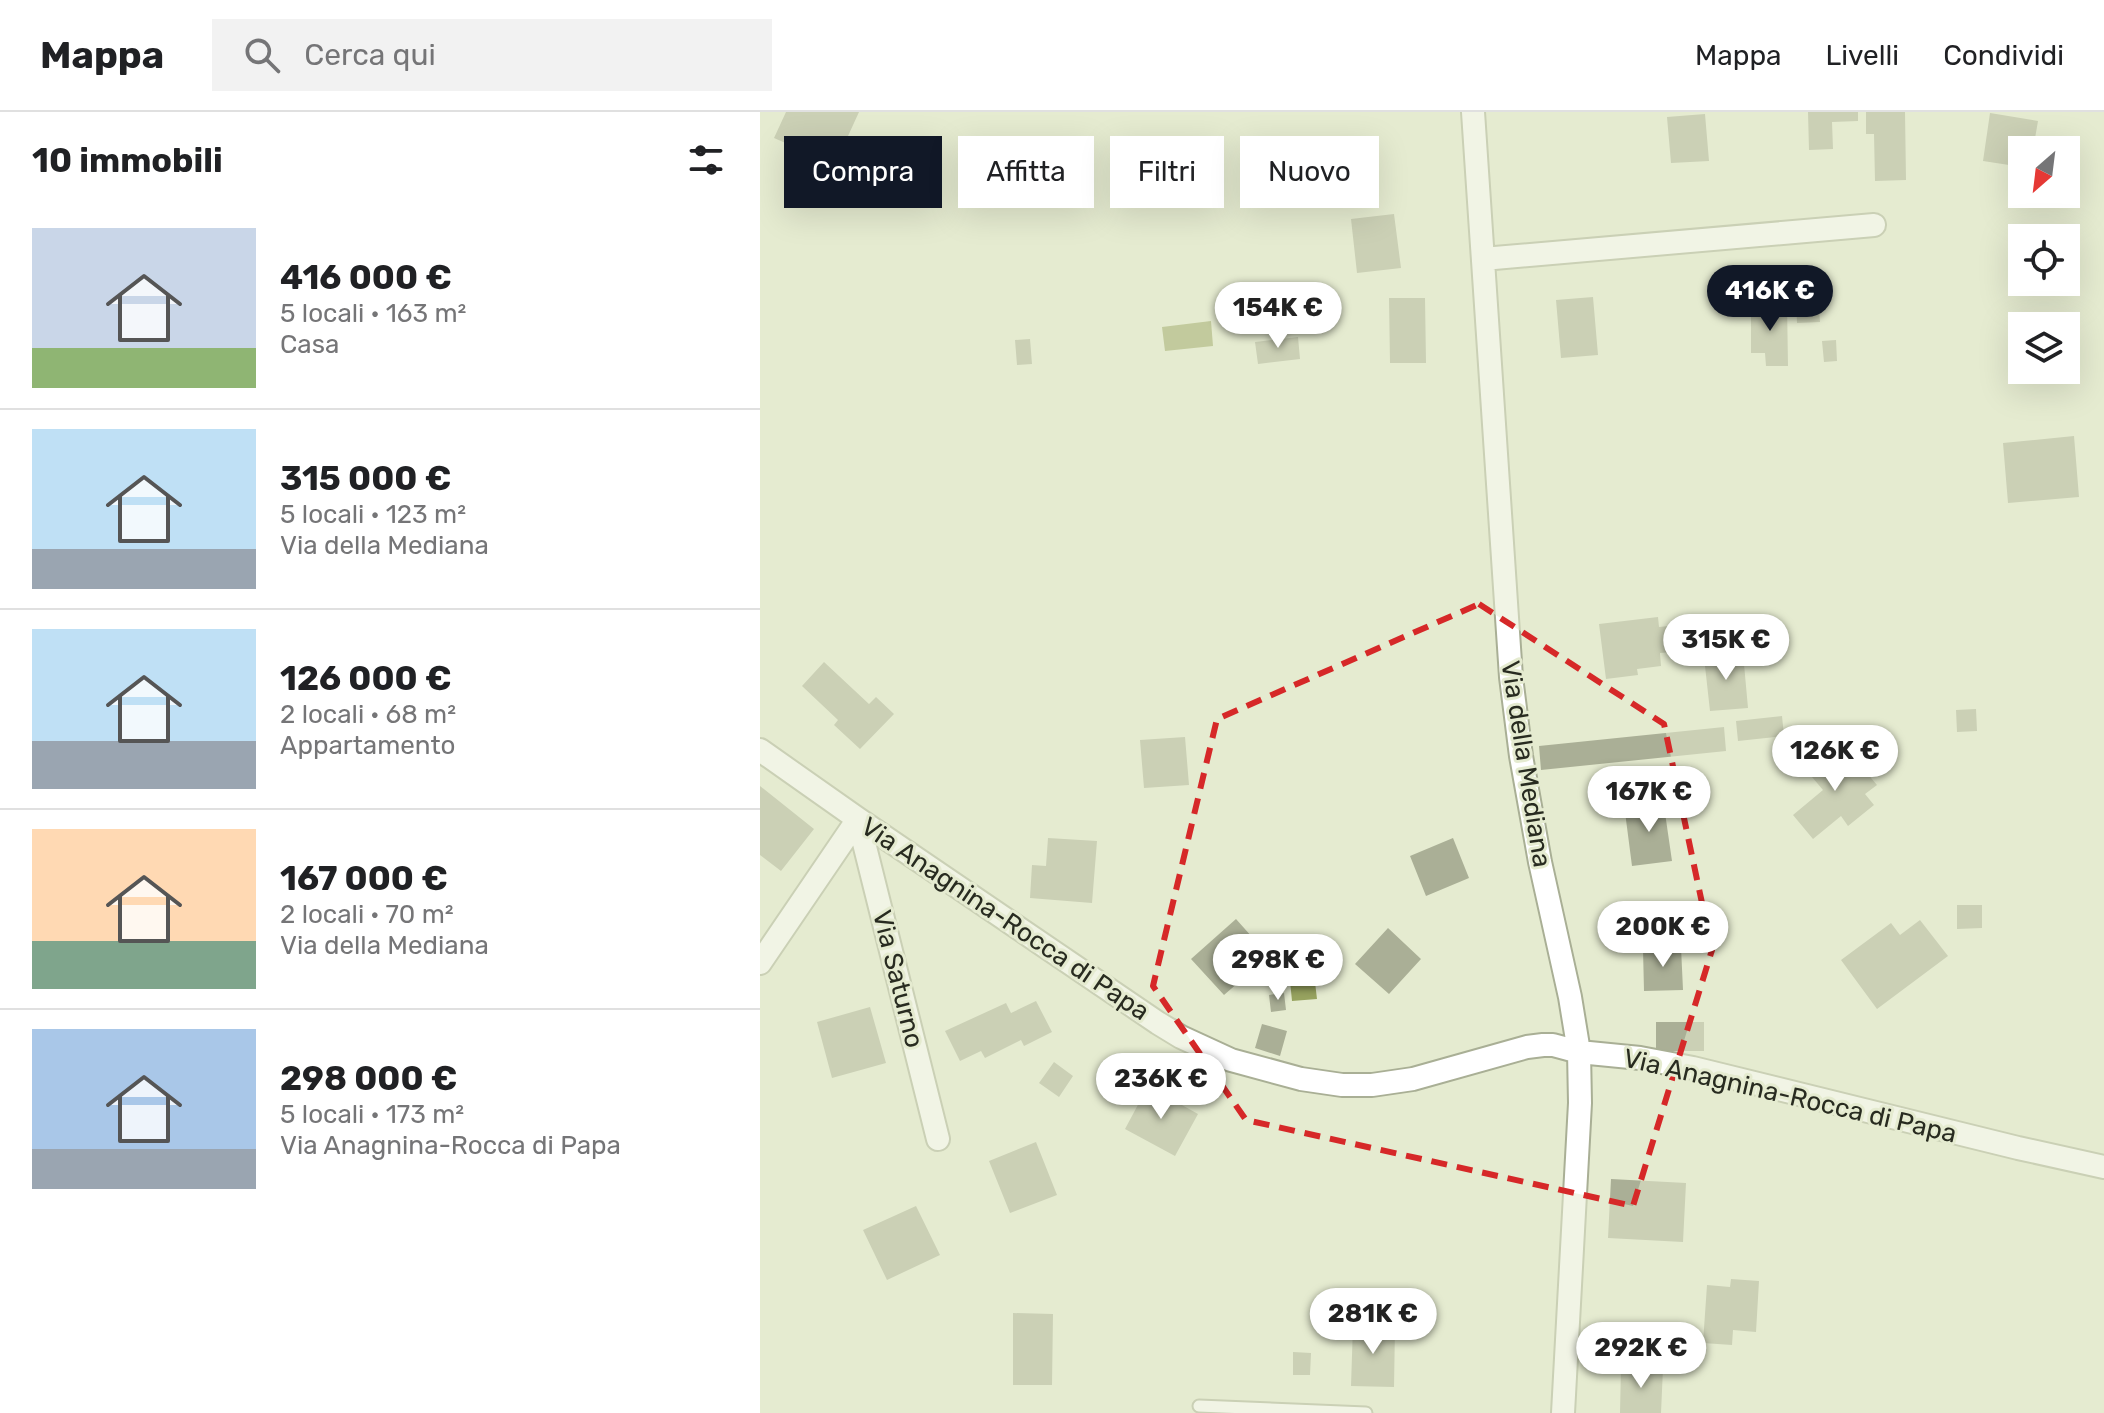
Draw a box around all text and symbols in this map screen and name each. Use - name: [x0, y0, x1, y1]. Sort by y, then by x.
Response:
- search box: [212, 19, 772, 91]
- text: Mappa: [40, 32, 164, 78]
- icon: search: [240, 33, 284, 77]
- text: Cerca qui: [304, 37, 436, 73]
- text: Mappa: [1695, 39, 1782, 72]
- text: Livelli: [1826, 39, 1899, 72]
- text: Condividi: [1943, 39, 2064, 72]
- chip: Compra: [784, 136, 942, 208]
- chip: Affitta: [958, 136, 1094, 208]
- chip: Filtri: [1110, 136, 1224, 208]
- chip: Nuovo: [1240, 136, 1379, 208]
- north arrow: [2008, 136, 2080, 208]
- map controls: [2008, 136, 2080, 384]
- icon: filters: [684, 138, 728, 182]
- text: 10 immobili: [32, 140, 223, 181]
- button: locate: [2008, 224, 2080, 296]
- text: 416 000 €: [280, 257, 452, 298]
- icon: home: [96, 260, 192, 356]
- pin: 416K €: [1705, 265, 1835, 333]
- text: 416K €: [1725, 275, 1815, 306]
- pin: 154K €: [1213, 282, 1343, 350]
- text: 154K €: [1233, 292, 1323, 323]
- text: 5 locali · 163 m²: [280, 298, 466, 329]
- button: layers: [2008, 312, 2080, 384]
- text: Casa: [280, 329, 339, 360]
- text: 315 000 €: [280, 458, 451, 499]
- icon: home: [96, 461, 192, 557]
- text: 5 locali · 123 m²: [280, 499, 466, 530]
- text: Via della Mediana: [280, 530, 489, 561]
- pin: 315K €: [1661, 614, 1791, 682]
- text: 315K €: [1681, 624, 1771, 655]
- text: 126 000 €: [280, 658, 452, 699]
- street label: Via della Mediana: [1494, 658, 1558, 870]
- icon: home: [96, 661, 192, 757]
- text: 2 locali · 68 m²: [280, 699, 456, 730]
- pin: 126K €: [1770, 725, 1900, 793]
- text: Appartamento: [280, 730, 456, 761]
- text: 126K €: [1790, 735, 1880, 766]
- pin: 167K €: [1584, 766, 1714, 834]
- text: 167K €: [1606, 776, 1692, 807]
- street label: Via Anagnina-Rocca di Papa: [855, 811, 1155, 1027]
- text: 167 000 €: [280, 858, 448, 899]
- icon: home: [96, 861, 192, 957]
- text: 2 locali · 70 m²: [280, 899, 454, 930]
- pin: 200K €: [1598, 901, 1728, 969]
- street label: Via Saturno: [866, 907, 930, 1051]
- text: 200K €: [1615, 911, 1711, 942]
- text: Via della Mediana: [280, 930, 489, 961]
- pin: 298K €: [1213, 934, 1343, 1002]
- text: 298K €: [1231, 944, 1325, 975]
- street label: Via Anagnina-Rocca di Papa: [1620, 1043, 1960, 1149]
- pin: 236K €: [1096, 1053, 1226, 1121]
- text: 298 000 €: [280, 1058, 457, 1099]
- icon: home: [96, 1061, 192, 1157]
- text: 236K €: [1114, 1063, 1208, 1094]
- text: 5 locali · 173 m²: [280, 1099, 464, 1130]
- text: Via Anagnina-Rocca di Papa: [280, 1130, 621, 1161]
- pin: 281K €: [1308, 1288, 1438, 1356]
- text: 281K €: [1328, 1298, 1418, 1329]
- pin: 292K €: [1576, 1322, 1706, 1390]
- text: 292K €: [1594, 1332, 1688, 1363]

